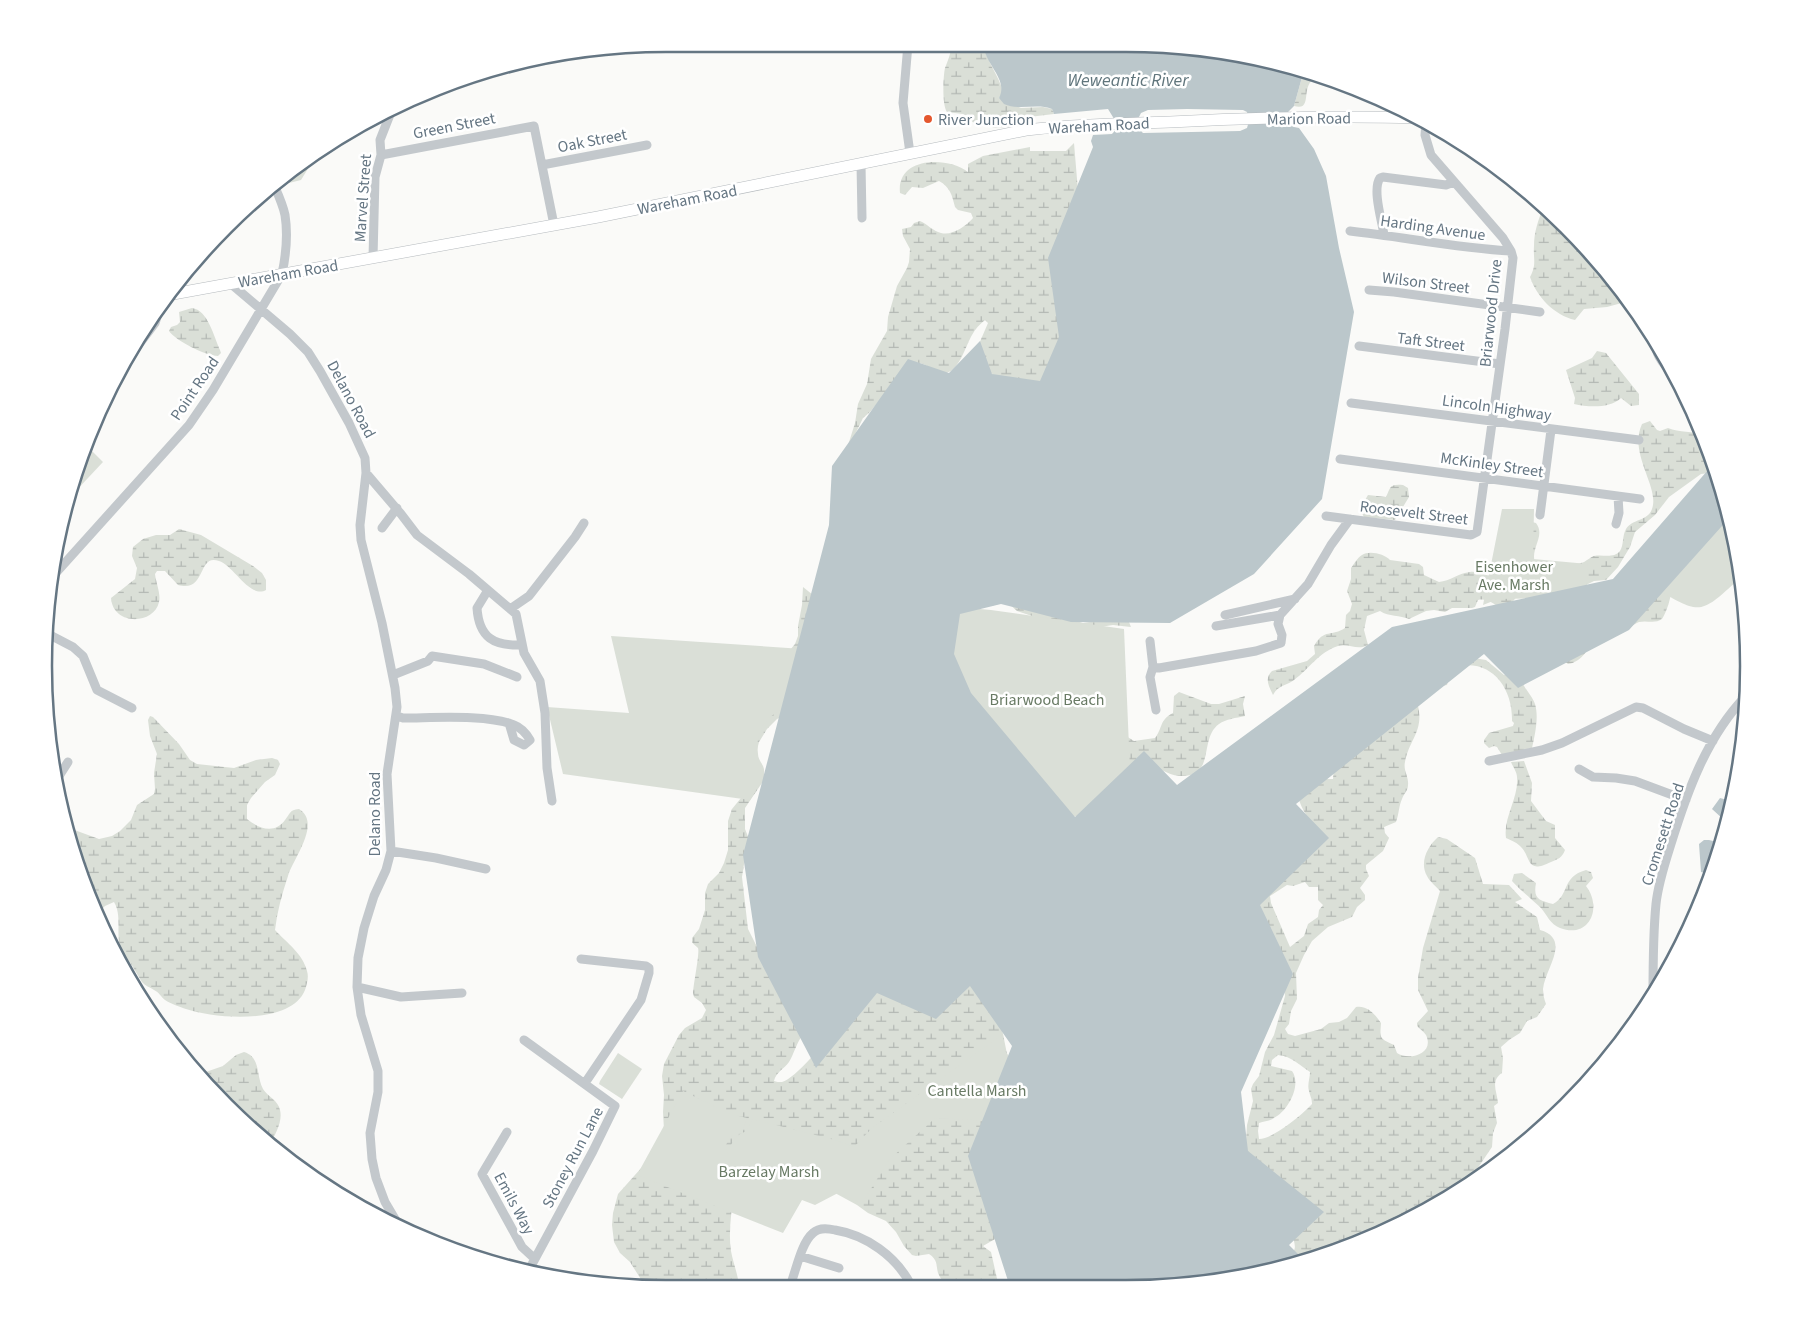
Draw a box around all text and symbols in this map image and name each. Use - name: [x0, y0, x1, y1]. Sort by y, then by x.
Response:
- water label: Weweantic River: [1068, 68, 1189, 93]
- street label: Green Street: [411, 107, 498, 145]
- street label: Marion Road: [1267, 107, 1351, 131]
- place label: River Junction: [938, 109, 1034, 131]
- street label: Wareham Road: [1048, 112, 1150, 140]
- marker: River Junction: [922, 113, 934, 125]
- street label: Oak Street: [556, 123, 629, 158]
- street label: Marvel Street: [349, 153, 377, 243]
- street label: Wareham Road: [635, 180, 739, 220]
- street label: Harding Avenue: [1379, 210, 1487, 246]
- street label: Wareham Road: [236, 254, 340, 294]
- street label: Briarwood Drive: [1474, 258, 1508, 368]
- street label: Wilson Street: [1381, 267, 1471, 299]
- street label: Taft Street: [1396, 327, 1467, 357]
- street label: Point Road: [165, 352, 224, 425]
- street label: Delano Road: [321, 357, 381, 442]
- street label: Lincoln Highway: [1441, 389, 1553, 427]
- street label: McKinley Street: [1439, 447, 1545, 483]
- street label: Roosevelt Street: [1358, 495, 1470, 531]
- park label: Eisenhower Ave. Marsh: [1475, 556, 1553, 596]
- park label: Briarwood Beach: [990, 689, 1104, 711]
- street label: Delano Road: [364, 772, 386, 856]
- street label: Cromesett Road: [1636, 780, 1690, 889]
- park label: Cantella Marsh: [927, 1080, 1027, 1102]
- street label: Stoney Run Lane: [537, 1103, 609, 1212]
- park label: Barzelay Marsh: [719, 1161, 819, 1183]
- street label: Emils Way: [489, 1169, 540, 1239]

